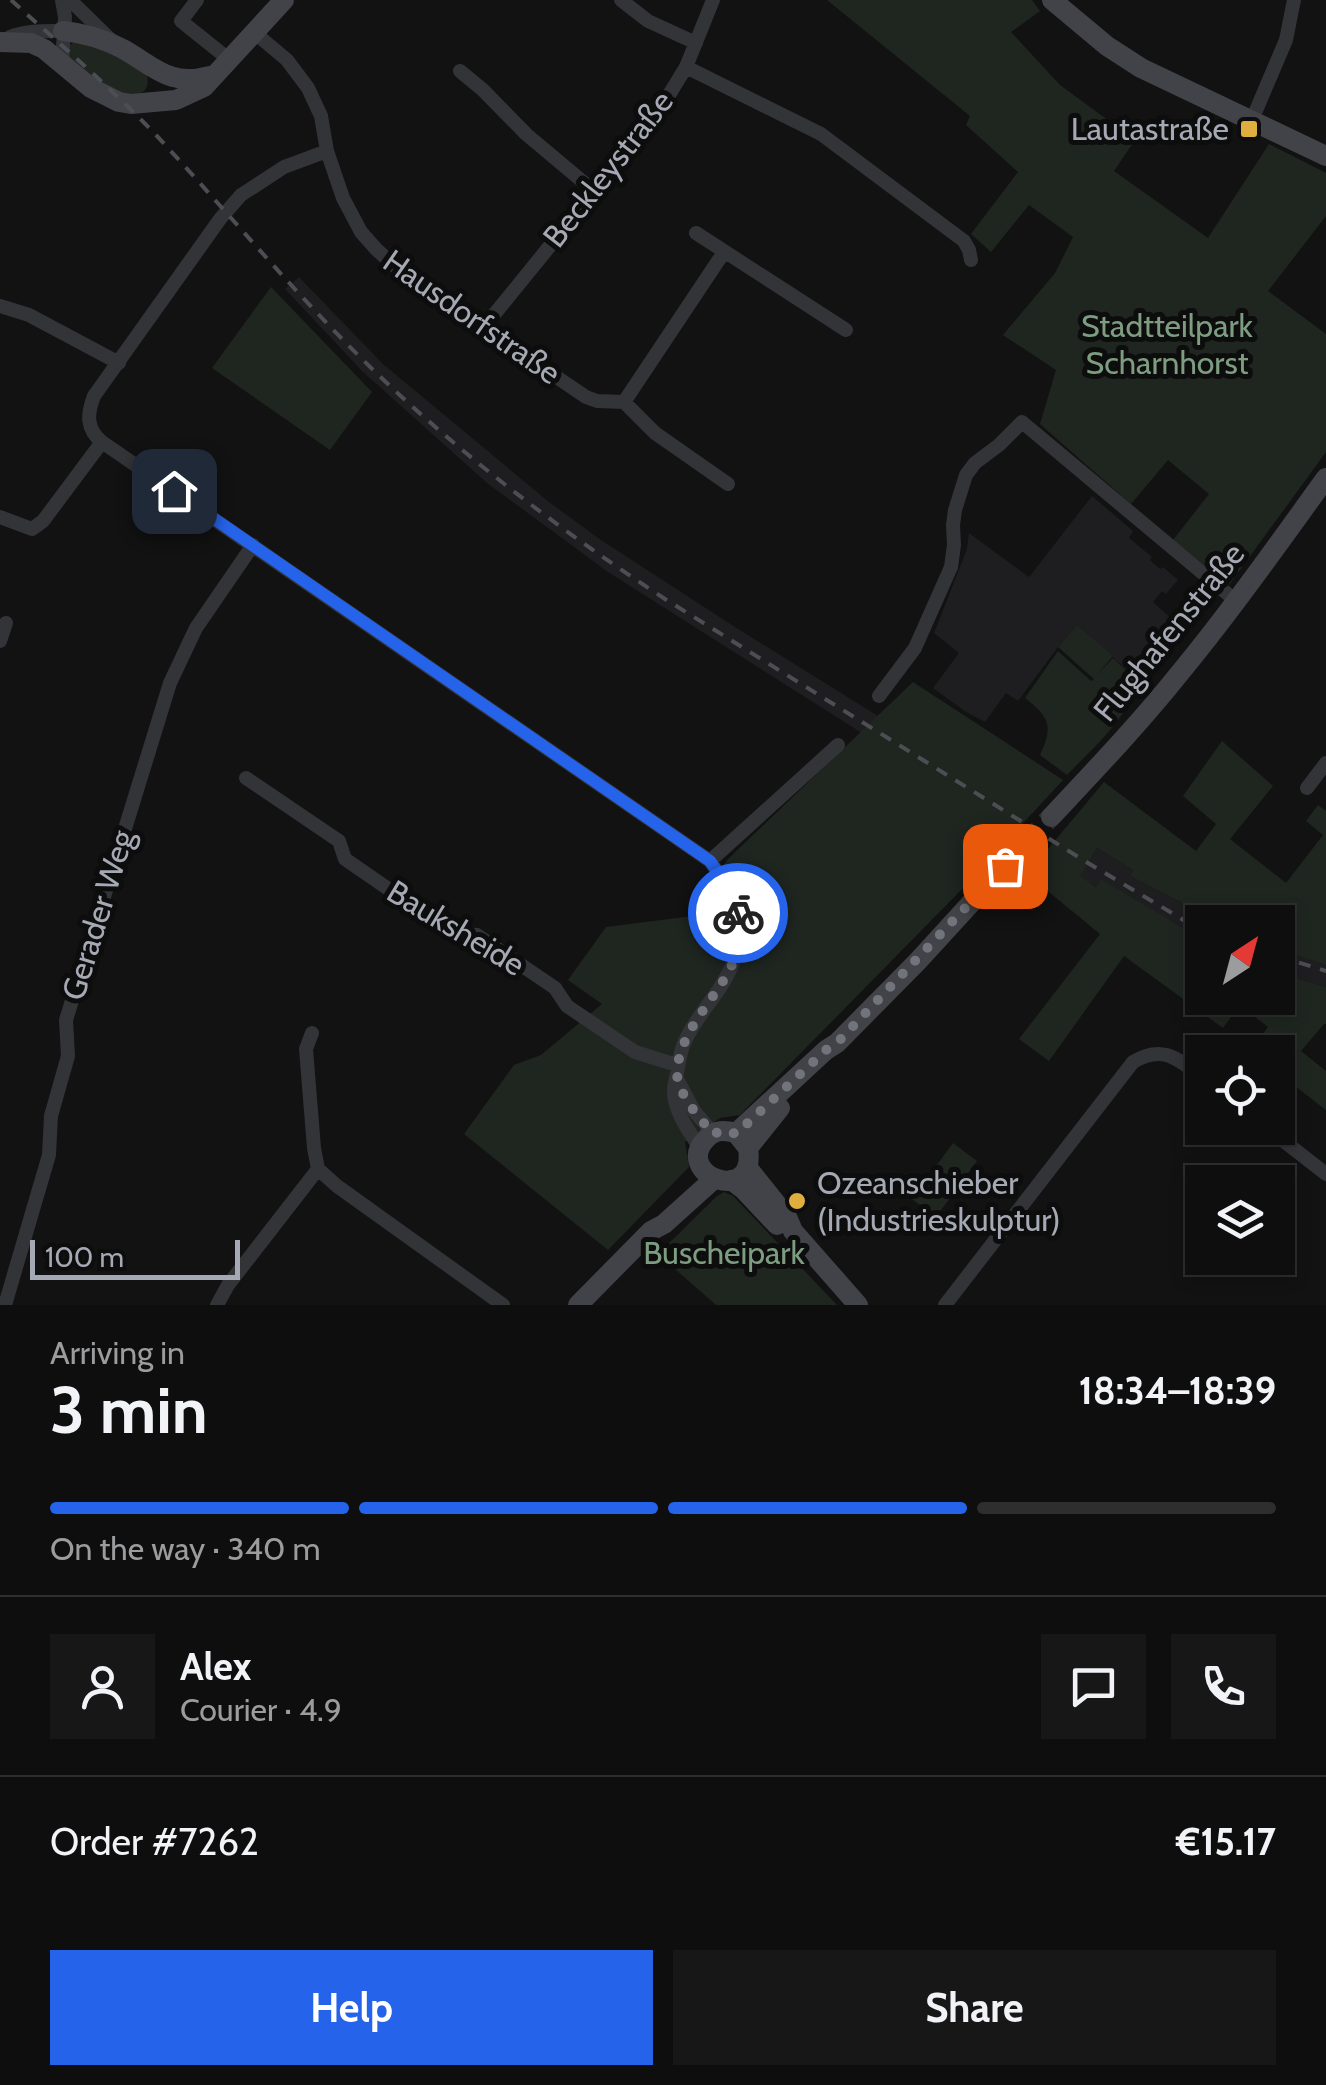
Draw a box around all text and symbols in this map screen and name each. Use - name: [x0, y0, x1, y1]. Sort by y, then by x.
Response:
- street label: Beckleystraße: [534, 83, 681, 255]
- place label: Lautastraße: [1071, 109, 1229, 148]
- marker: Lautastraße: [1238, 118, 1260, 140]
- street label: Hausdorfstraße: [376, 241, 569, 392]
- park label: Stadtteilpark Scharnhorst: [1081, 306, 1254, 382]
- pin: [132, 449, 217, 534]
- icon: home: [147, 464, 202, 519]
- street label: Flughafenstraße: [1085, 535, 1252, 729]
- street label: Gerader Weg: [53, 824, 142, 1005]
- pin: [963, 824, 1048, 909]
- icon: bag: [978, 839, 1033, 894]
- courier: [688, 863, 788, 963]
- street label: Bauksheide: [380, 871, 532, 984]
- icon: bike: [711, 886, 766, 941]
- north arrow: [1185, 905, 1295, 1015]
- map controls: [1185, 905, 1295, 1275]
- button: locate: [1185, 1035, 1295, 1145]
- place label: Ozeanschieber (Industrieskulptur): [817, 1163, 1061, 1239]
- button: layers: [1185, 1165, 1295, 1275]
- marker: Ozeanschieber (Industrieskulptur): [786, 1190, 808, 1212]
- park label: Buscheipark: [643, 1233, 805, 1272]
- scale bar: [30, 1235, 240, 1280]
- text: 100 m: [45, 1240, 124, 1274]
- text: Arriving in: [50, 1333, 185, 1372]
- text: 18:34–18:39: [1079, 1367, 1276, 1414]
- text: 3 min: [50, 1370, 208, 1449]
- text: On the way · 340 m: [50, 1529, 321, 1568]
- button: person: [50, 1634, 155, 1739]
- button: chat: [1041, 1634, 1146, 1739]
- button: phone: [1171, 1634, 1276, 1739]
- text: Alex: [180, 1643, 251, 1690]
- text: Courier · 4.9: [180, 1690, 342, 1729]
- text: Order #7262: [50, 1818, 259, 1865]
- text: €15.17: [1176, 1818, 1276, 1865]
- button: Help: [50, 1950, 653, 2065]
- button: Share: [673, 1950, 1276, 2065]

